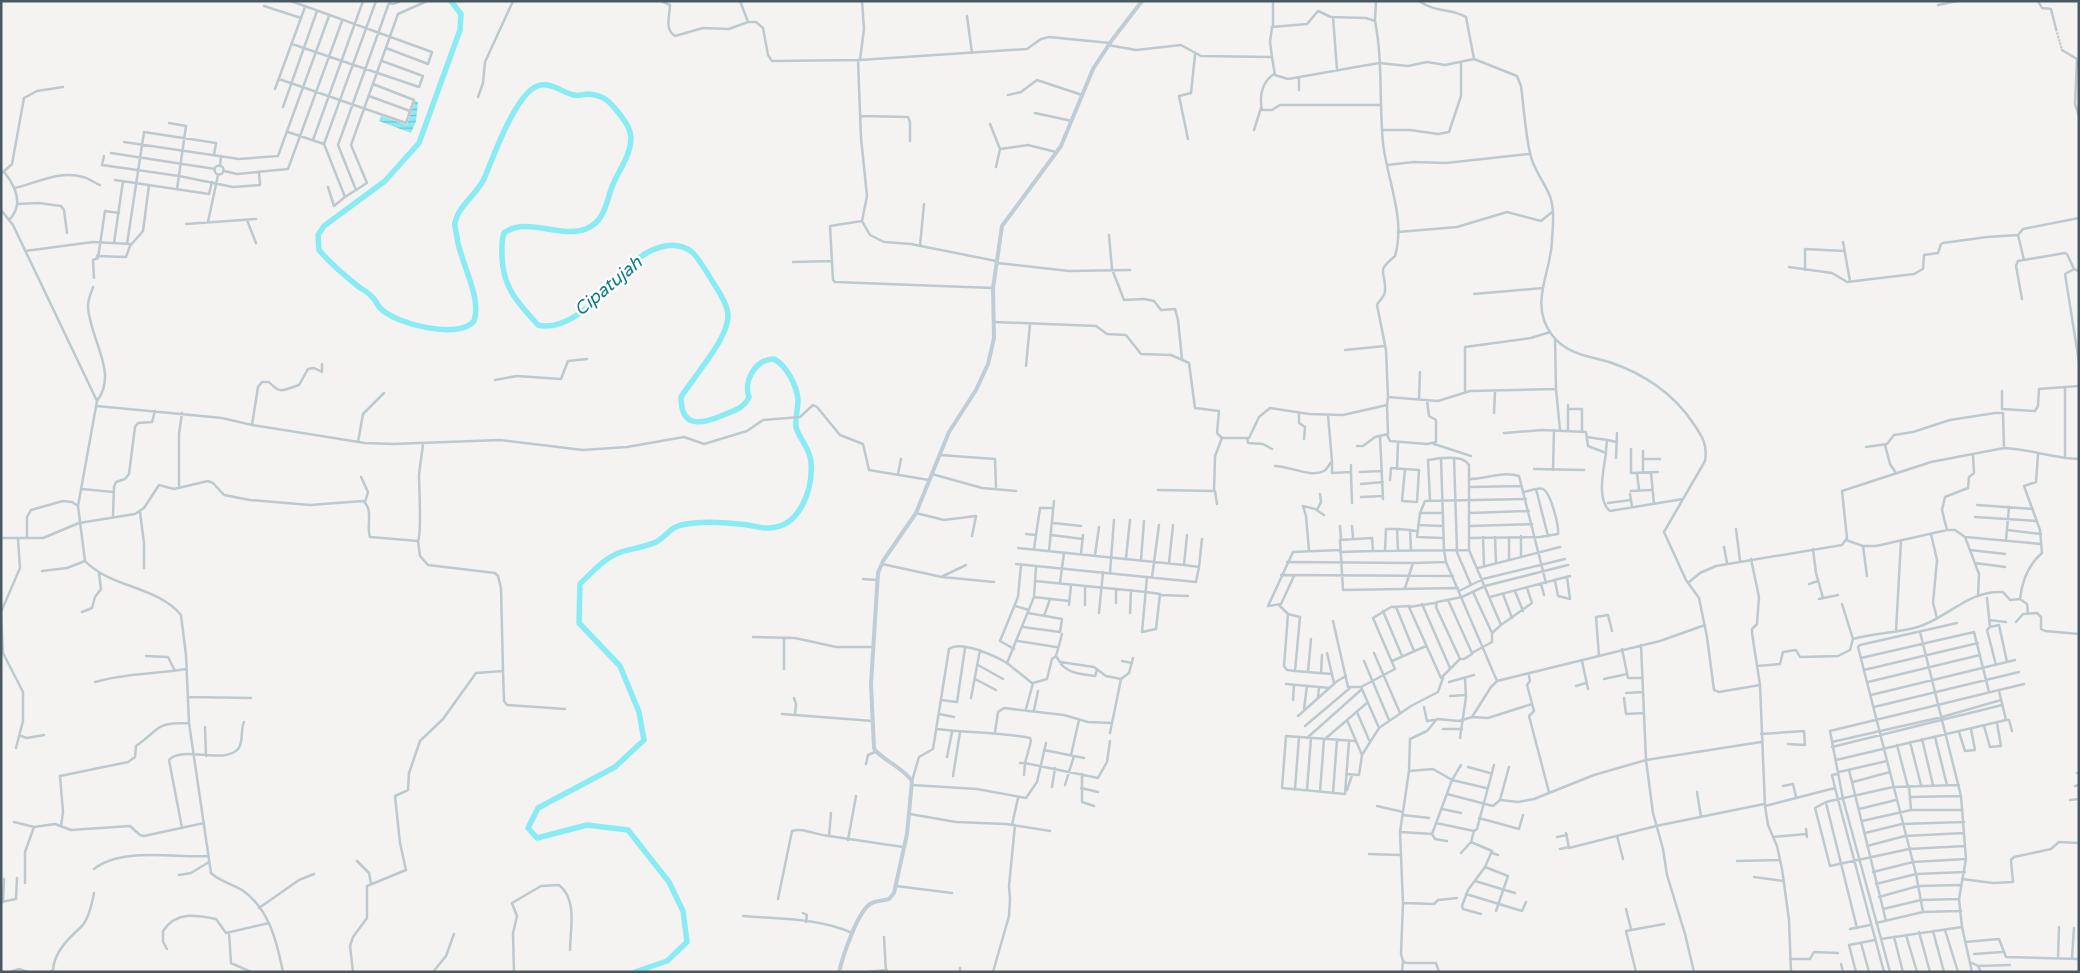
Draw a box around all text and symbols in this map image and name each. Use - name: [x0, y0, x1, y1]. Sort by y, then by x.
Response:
- water label: Cipatujah: [570, 251, 647, 321]

